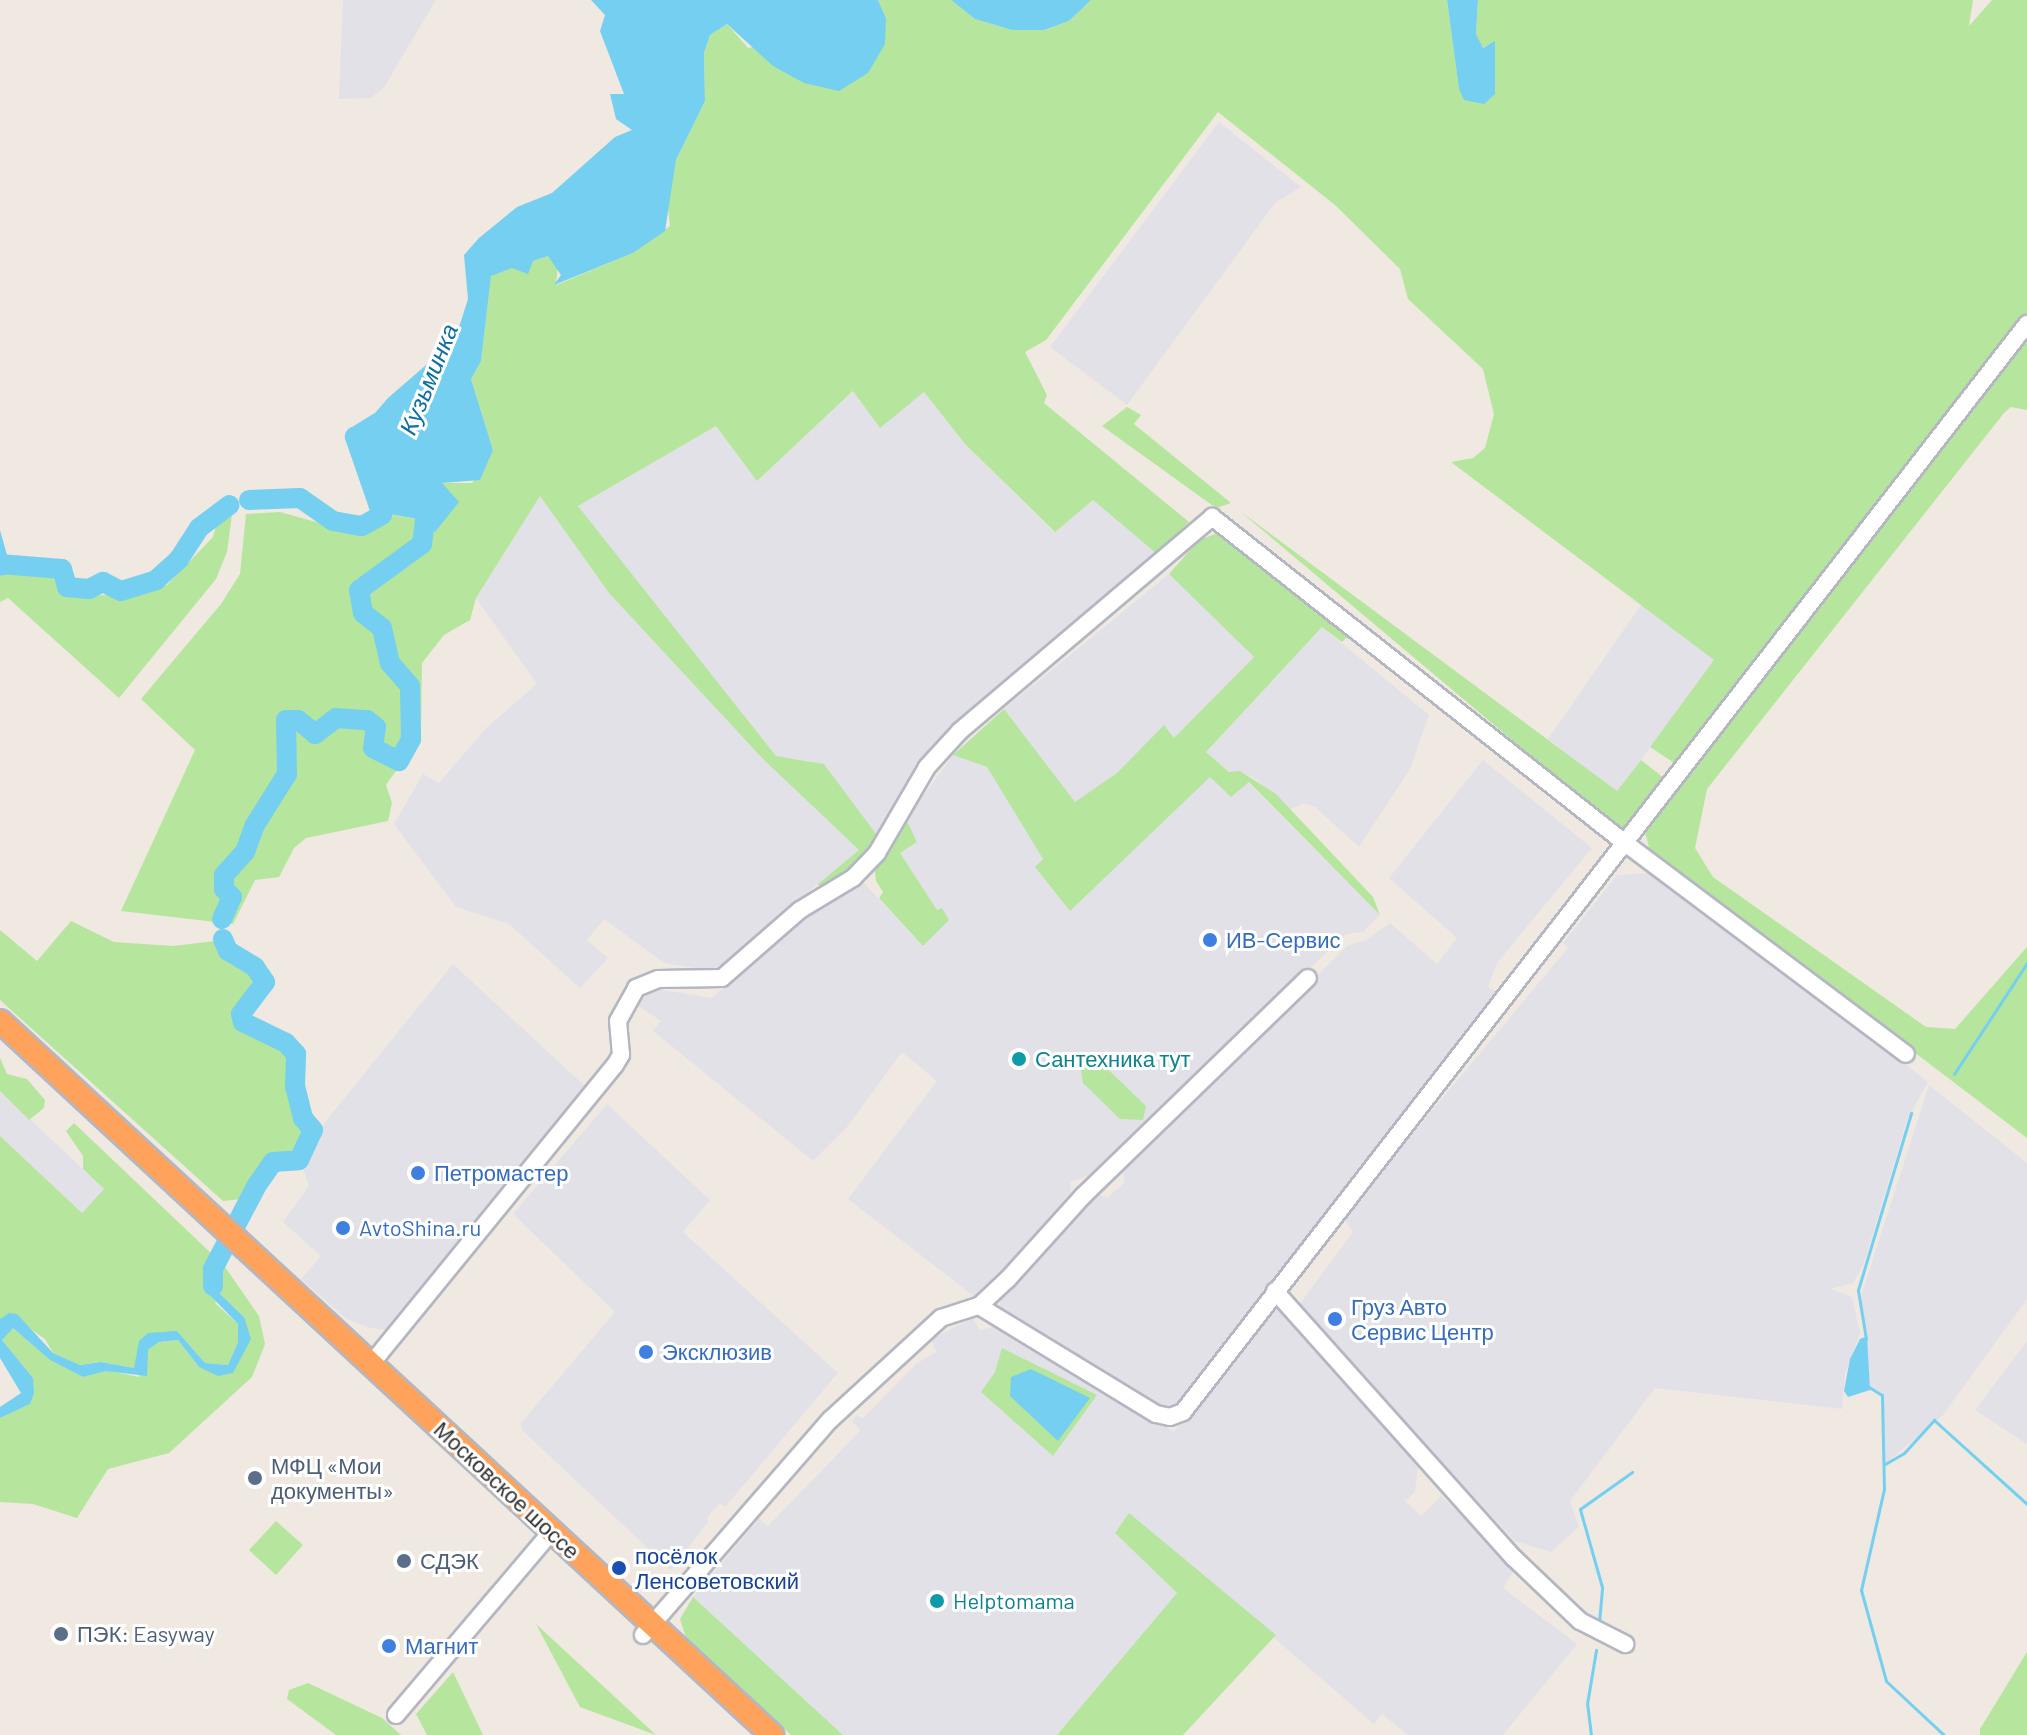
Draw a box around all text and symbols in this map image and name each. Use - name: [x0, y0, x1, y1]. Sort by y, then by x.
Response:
- water label: Кузьминка: [393, 319, 463, 439]
- place label: ИВ-Сервис: [1226, 927, 1340, 953]
- marker: ИВ-Сервис: [1201, 931, 1219, 949]
- place label: Сантехника тут: [1035, 1046, 1191, 1072]
- marker: Сантехника тут: [1010, 1050, 1028, 1068]
- place label: Петромастер: [434, 1160, 569, 1186]
- marker: Петромастер: [409, 1164, 427, 1182]
- place label: AvtoShina.ru: [359, 1215, 481, 1241]
- marker: AvtoShina.ru: [334, 1219, 352, 1237]
- place label: Груз Авто Сервис Центр: [1351, 1293, 1494, 1344]
- marker: Груз Авто Сервис Центр: [1326, 1310, 1344, 1328]
- place label: Эксклюзив: [662, 1339, 772, 1365]
- marker: Эксклюзив: [637, 1343, 655, 1361]
- street label: Московское шоссе: [429, 1416, 585, 1564]
- place label: МФЦ «Мои документы»: [271, 1452, 394, 1504]
- marker: МФЦ «Мои документы»: [246, 1469, 264, 1487]
- place label: посёлок Ленсоветовский: [635, 1542, 799, 1594]
- place label: СДЭК: [420, 1548, 479, 1574]
- marker: СДЭК: [395, 1552, 413, 1570]
- marker: посёлок Ленсоветовский: [610, 1559, 628, 1577]
- place label: Helptomama: [953, 1588, 1075, 1614]
- marker: Helptomama: [928, 1592, 946, 1610]
- place label: ПЭК: Easyway: [77, 1621, 215, 1647]
- marker: ПЭК: Easyway: [52, 1625, 70, 1643]
- place label: Магнит: [405, 1633, 478, 1659]
- marker: Магнит: [380, 1637, 398, 1655]

